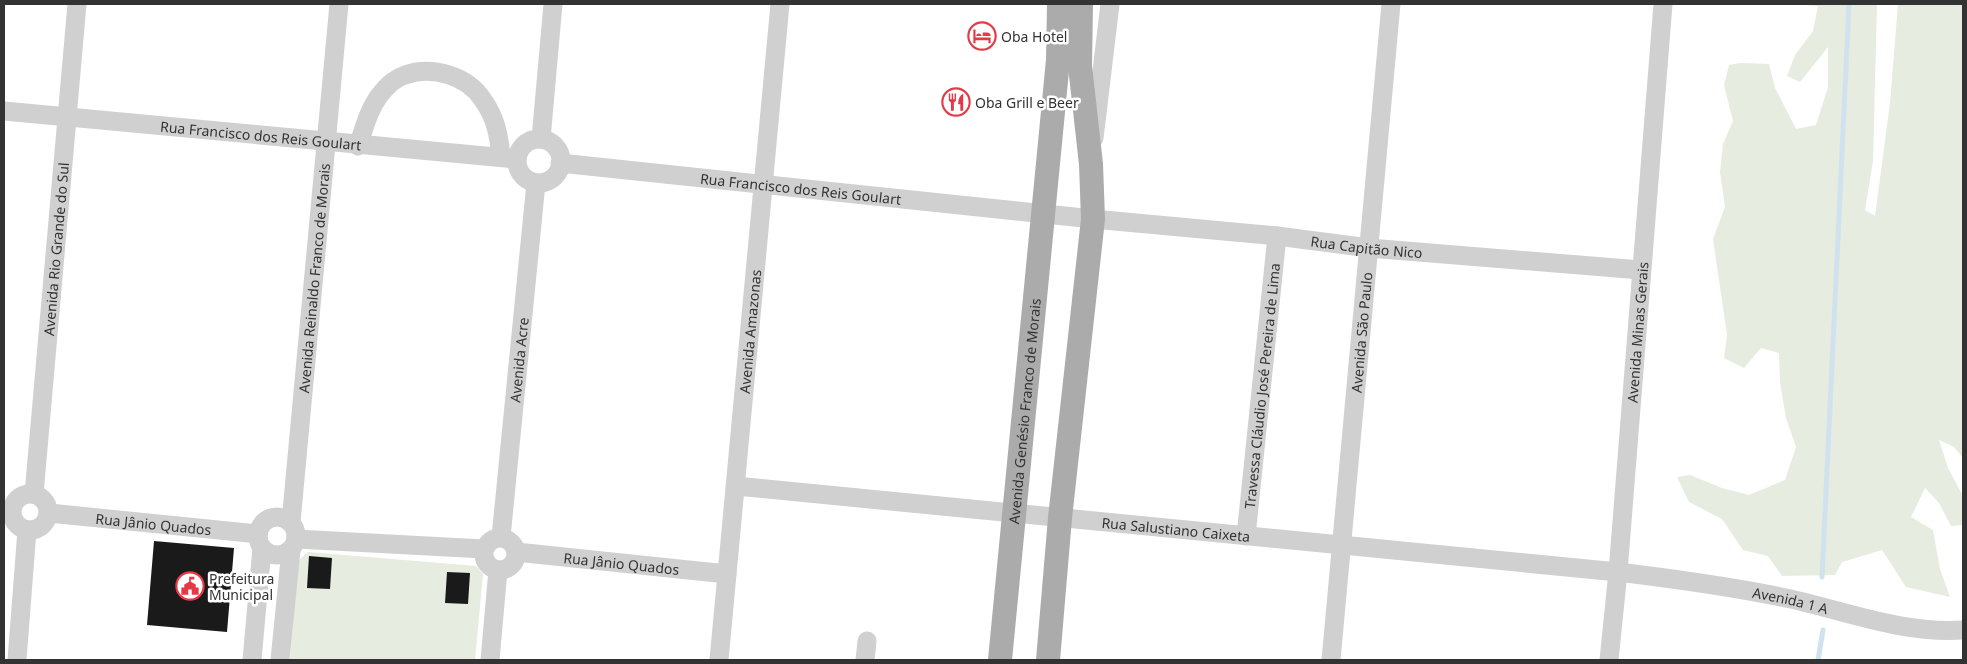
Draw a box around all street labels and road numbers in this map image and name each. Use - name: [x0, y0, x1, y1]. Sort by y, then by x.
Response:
- street label: Rua Francisco dos Reis Goulart: [159, 116, 362, 154]
- street label: Avenida Rio Grande do Sul: [38, 161, 73, 336]
- street label: Avenida Reinaldo Franco de Morais: [293, 162, 334, 394]
- street label: Rua Francisco dos Reis Goulart: [699, 168, 902, 208]
- street label: Rua Capitão Nico: [1310, 231, 1423, 262]
- street label: Avenida Minas Gerais: [1622, 261, 1652, 403]
- street label: Travessa Cláudio José Pereira de Lima: [1239, 262, 1284, 510]
- street label: Avenida Amazonas: [734, 268, 765, 394]
- street label: Avenida São Paulo: [1346, 271, 1376, 394]
- street label: Avenida Genésio Franco de Morais: [1004, 297, 1044, 525]
- street label: Avenida Acre: [505, 316, 532, 403]
- street label: Rua Jânio Quados: [95, 508, 213, 539]
- street label: Rua Salustiano Caixeta: [1101, 512, 1251, 546]
- street label: Rua Jânio Quados: [563, 548, 681, 578]
- street label: Avenida 1 A: [1751, 582, 1830, 618]

